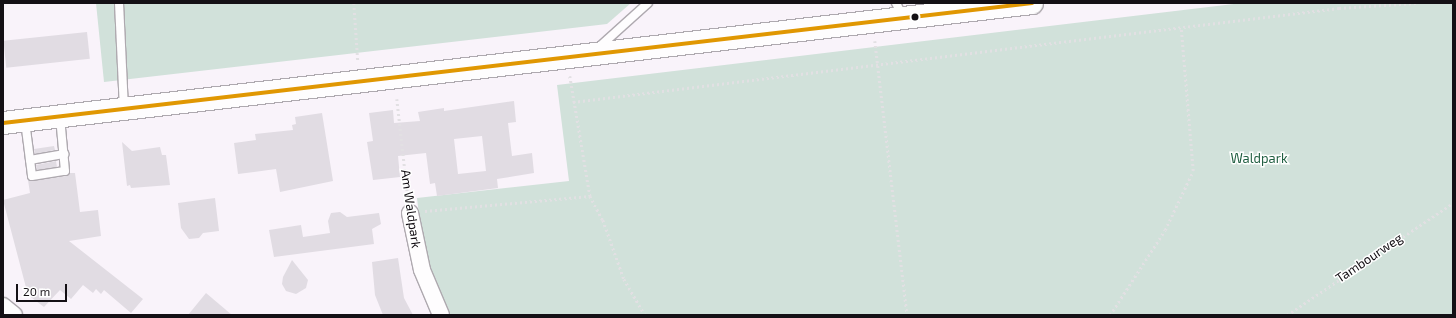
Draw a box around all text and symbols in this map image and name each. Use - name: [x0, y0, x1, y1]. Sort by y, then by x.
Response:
- unlabelled marker: [910, 12, 920, 22]
- park label: Waldpark: [1230, 150, 1288, 166]
- street label: Am Waldpark: [398, 169, 424, 249]
- street label: Tambourweg: [1333, 230, 1405, 286]
- scale bar: [18, 276, 69, 302]
- text: 20 m: [23, 284, 50, 298]

